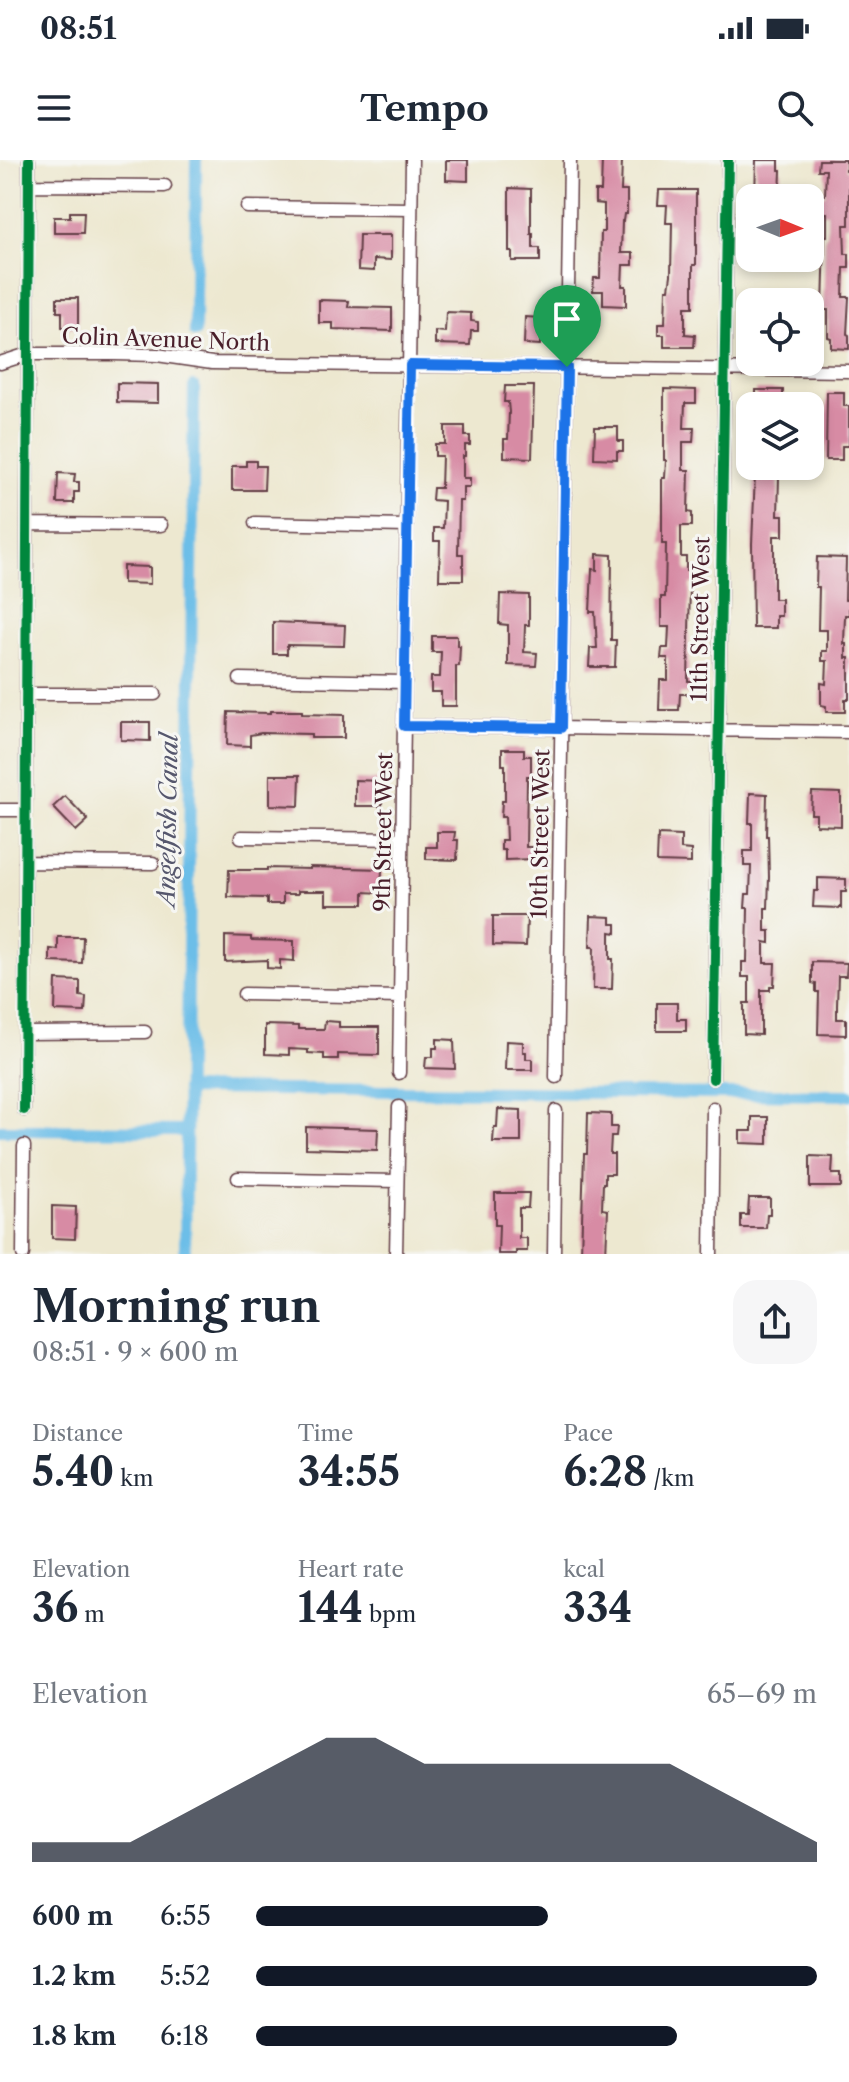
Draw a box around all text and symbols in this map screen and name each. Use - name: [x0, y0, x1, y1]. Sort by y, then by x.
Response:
- text: 08:51: [40, 10, 117, 47]
- icon: menu: [32, 86, 76, 130]
- text: Tempo: [360, 86, 489, 130]
- icon: search: [773, 86, 817, 130]
- north arrow: [736, 184, 824, 272]
- map controls: [736, 184, 824, 480]
- pin: [533, 285, 601, 367]
- button: locate: [736, 288, 824, 376]
- icon: arrive: [545, 297, 589, 341]
- street label: Colin Avenue North: [61, 322, 271, 357]
- button: layers: [736, 392, 824, 480]
- street label: 11th Street West: [686, 536, 715, 702]
- water label: Angelfish Canal: [151, 731, 184, 911]
- street label: 10th Street West: [526, 749, 555, 919]
- street label: 9th Street West: [369, 752, 398, 912]
- text: Morning run: [32, 1279, 321, 1333]
- button: share: [733, 1280, 817, 1364]
- text: 08:51 · 9 × 600 m: [32, 1336, 238, 1368]
- text: Distance: [32, 1420, 123, 1447]
- text: Time: [298, 1420, 353, 1447]
- text: Pace: [563, 1420, 613, 1447]
- text: 5.40: [32, 1447, 114, 1496]
- text: 34:55: [298, 1447, 400, 1496]
- text: 6:28: [563, 1447, 647, 1496]
- text: km: [114, 1465, 153, 1492]
- text: /km: [647, 1465, 694, 1492]
- text: Elevation: [32, 1556, 130, 1583]
- text: Heart rate: [298, 1556, 404, 1583]
- text: kcal: [563, 1556, 605, 1583]
- text: 36: [32, 1583, 79, 1632]
- text: 144: [298, 1583, 363, 1632]
- text: 334: [563, 1583, 632, 1632]
- text: m: [79, 1601, 105, 1628]
- text: bpm: [363, 1601, 416, 1628]
- text: Elevation: [32, 1678, 148, 1710]
- text: 65–69 m: [707, 1678, 817, 1710]
- text: 600 m: [32, 1900, 113, 1932]
- text: 6:55: [160, 1900, 211, 1932]
- text: 1.2 km: [32, 1960, 116, 1992]
- text: 5:52: [160, 1960, 210, 1992]
- text: 1.8 km: [32, 2020, 116, 2052]
- text: 6:18: [160, 2020, 209, 2052]

